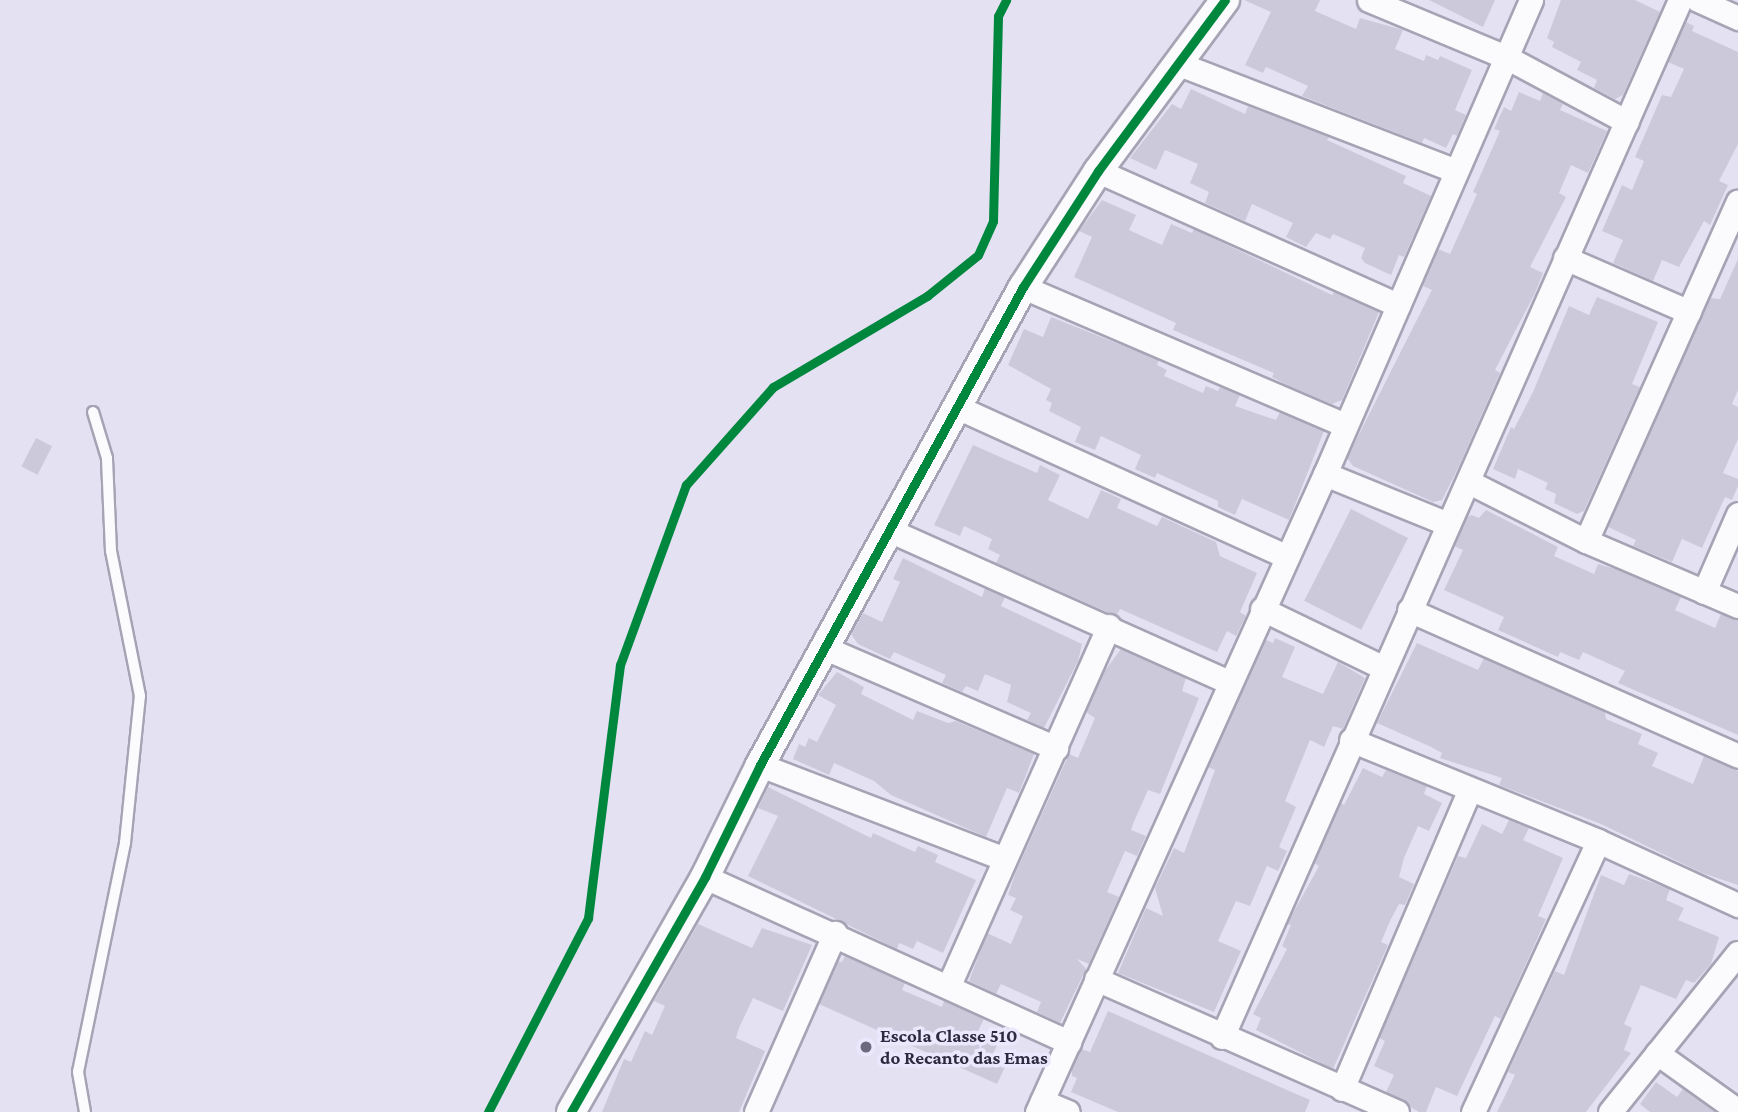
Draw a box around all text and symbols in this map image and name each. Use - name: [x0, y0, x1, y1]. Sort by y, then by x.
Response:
- place label: Escola Classe 510 do Recanto das Emas: [880, 1025, 1048, 1069]
- marker: Escola Classe 510 do Recanto das Emas: [858, 1039, 874, 1055]

